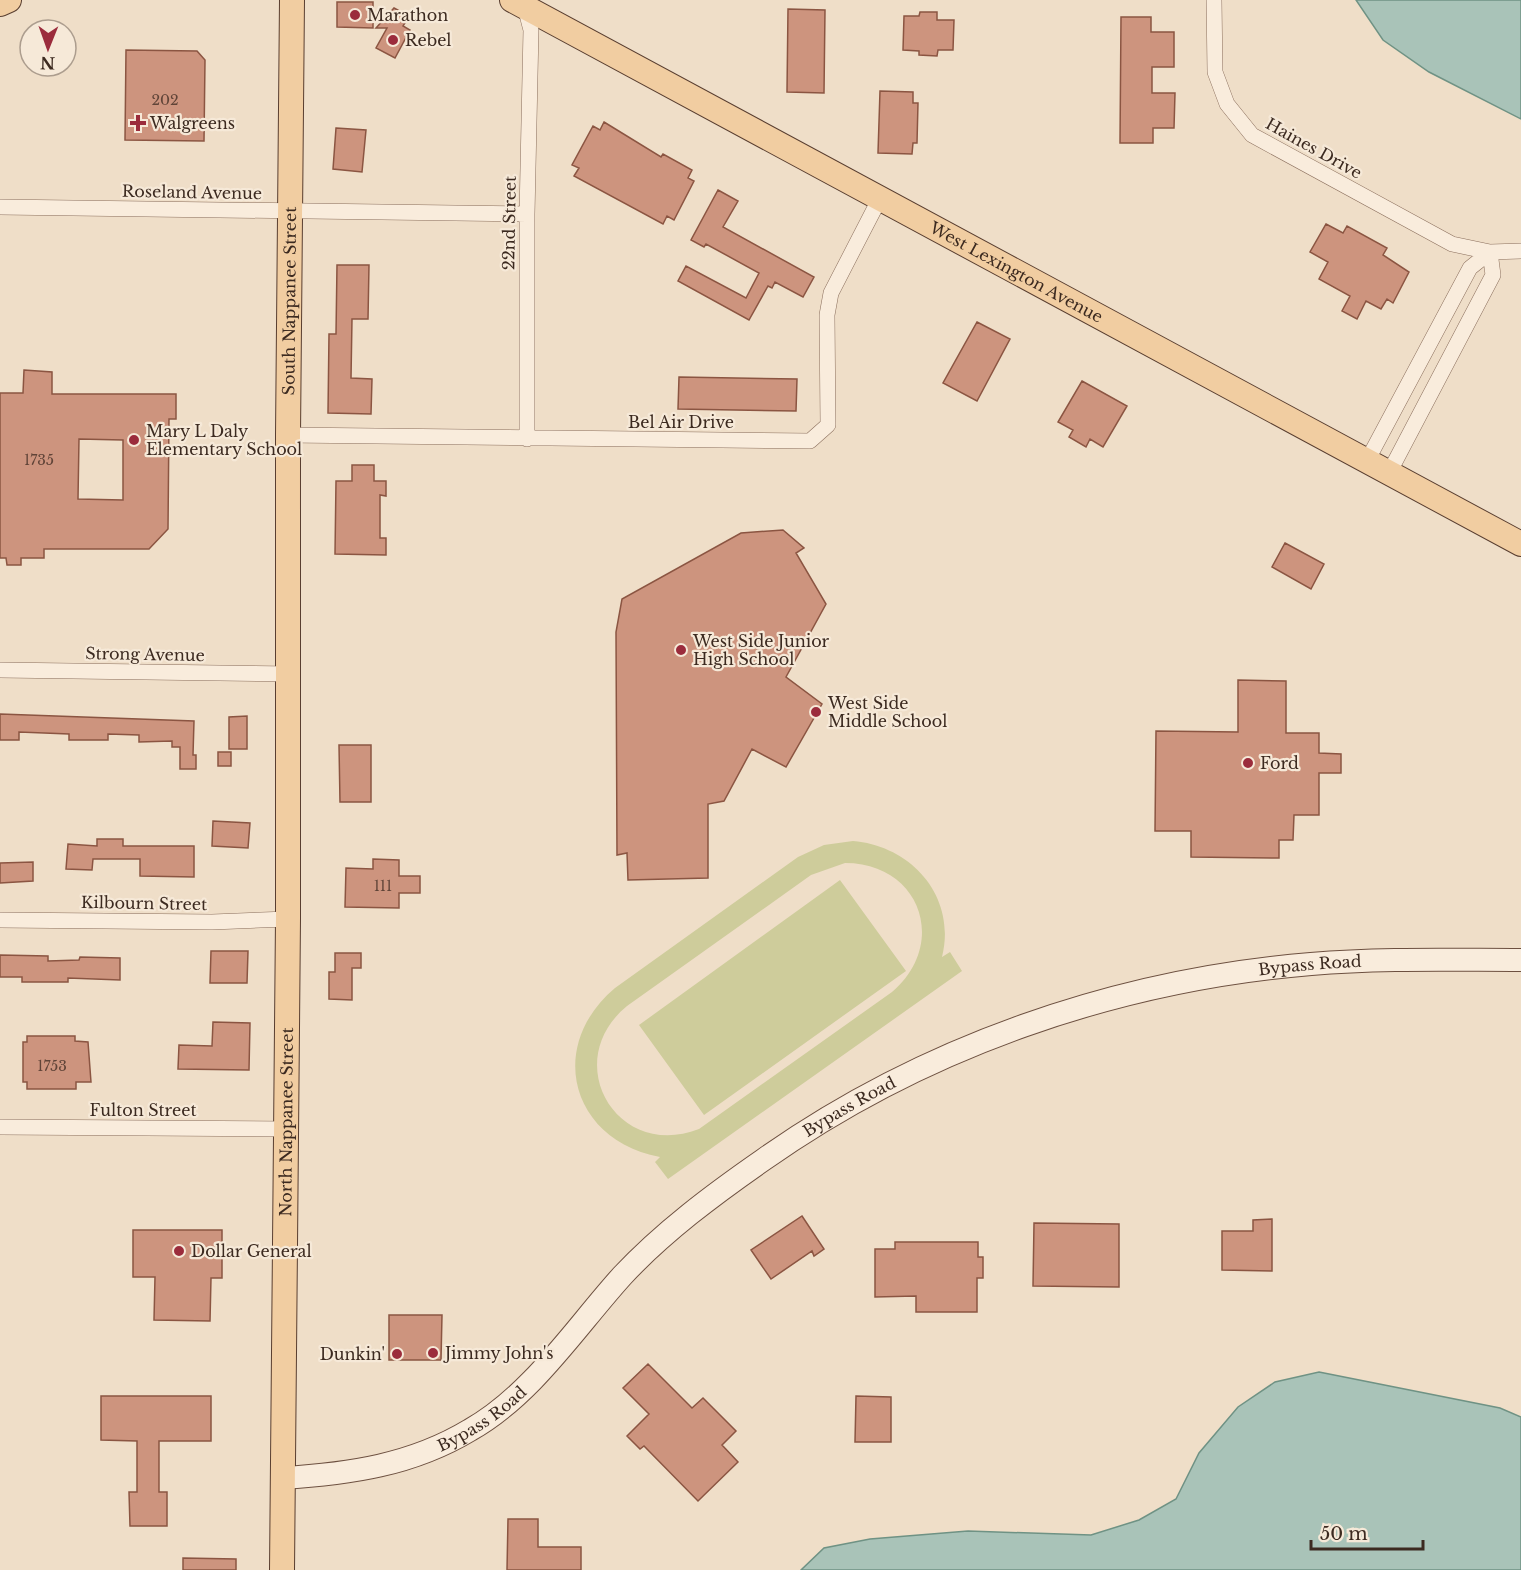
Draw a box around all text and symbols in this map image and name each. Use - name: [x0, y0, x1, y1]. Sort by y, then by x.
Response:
- place label: Marathon: [367, 5, 448, 25]
- marker: Marathon: [348, 8, 362, 22]
- north arrow: [18, 18, 78, 78]
- place label: Rebel: [405, 30, 452, 50]
- marker: Rebel: [386, 33, 400, 47]
- text: N: [40, 53, 55, 73]
- house number: 202: [151, 91, 179, 109]
- place label: Walgreens: [149, 113, 235, 133]
- street label: Haines Drive: [1262, 113, 1366, 183]
- marker: Walgreens: [131, 116, 145, 130]
- street label: 22nd Street: [498, 176, 520, 270]
- street label: Roseland Avenue: [122, 181, 262, 203]
- street label: South Nappanee Street: [278, 207, 300, 395]
- street label: West Lexington Avenue: [925, 217, 1106, 327]
- street label: Bel Air Drive: [628, 412, 734, 432]
- place label: Mary L Daly Elementary School: [146, 421, 302, 459]
- marker: Mary L Daly Elementary School: [127, 433, 141, 447]
- house number: 1735: [24, 451, 54, 469]
- place label: West Side Junior High School: [692, 631, 830, 669]
- street label: Strong Avenue: [85, 643, 205, 665]
- marker: West Side Junior High School: [674, 643, 688, 657]
- place label: West Side Middle School: [827, 693, 948, 731]
- marker: West Side Middle School: [809, 705, 823, 719]
- place label: Ford: [1260, 753, 1299, 773]
- marker: Ford: [1241, 756, 1255, 770]
- house number: 111: [374, 877, 392, 895]
- street label: Kilbourn Street: [81, 892, 207, 914]
- street label: Bypass Road: [1257, 951, 1362, 979]
- street label: North Nappanee Street: [275, 1027, 297, 1217]
- house number: 1753: [37, 1057, 67, 1075]
- street label: Bypass Road: [799, 1072, 899, 1141]
- street label: Fulton Street: [90, 1100, 196, 1120]
- place label: Dollar General: [191, 1241, 312, 1261]
- marker: Dollar General: [172, 1244, 186, 1258]
- place label: Jimmy John's: [443, 1343, 553, 1363]
- place label: Dunkin': [320, 1344, 385, 1364]
- marker: Jimmy John's: [426, 1346, 440, 1360]
- marker: Dunkin': [390, 1347, 404, 1361]
- street label: Bypass Road: [434, 1381, 531, 1456]
- scale bar: [1311, 1513, 1424, 1551]
- text: 50 m: [1320, 1523, 1368, 1545]

